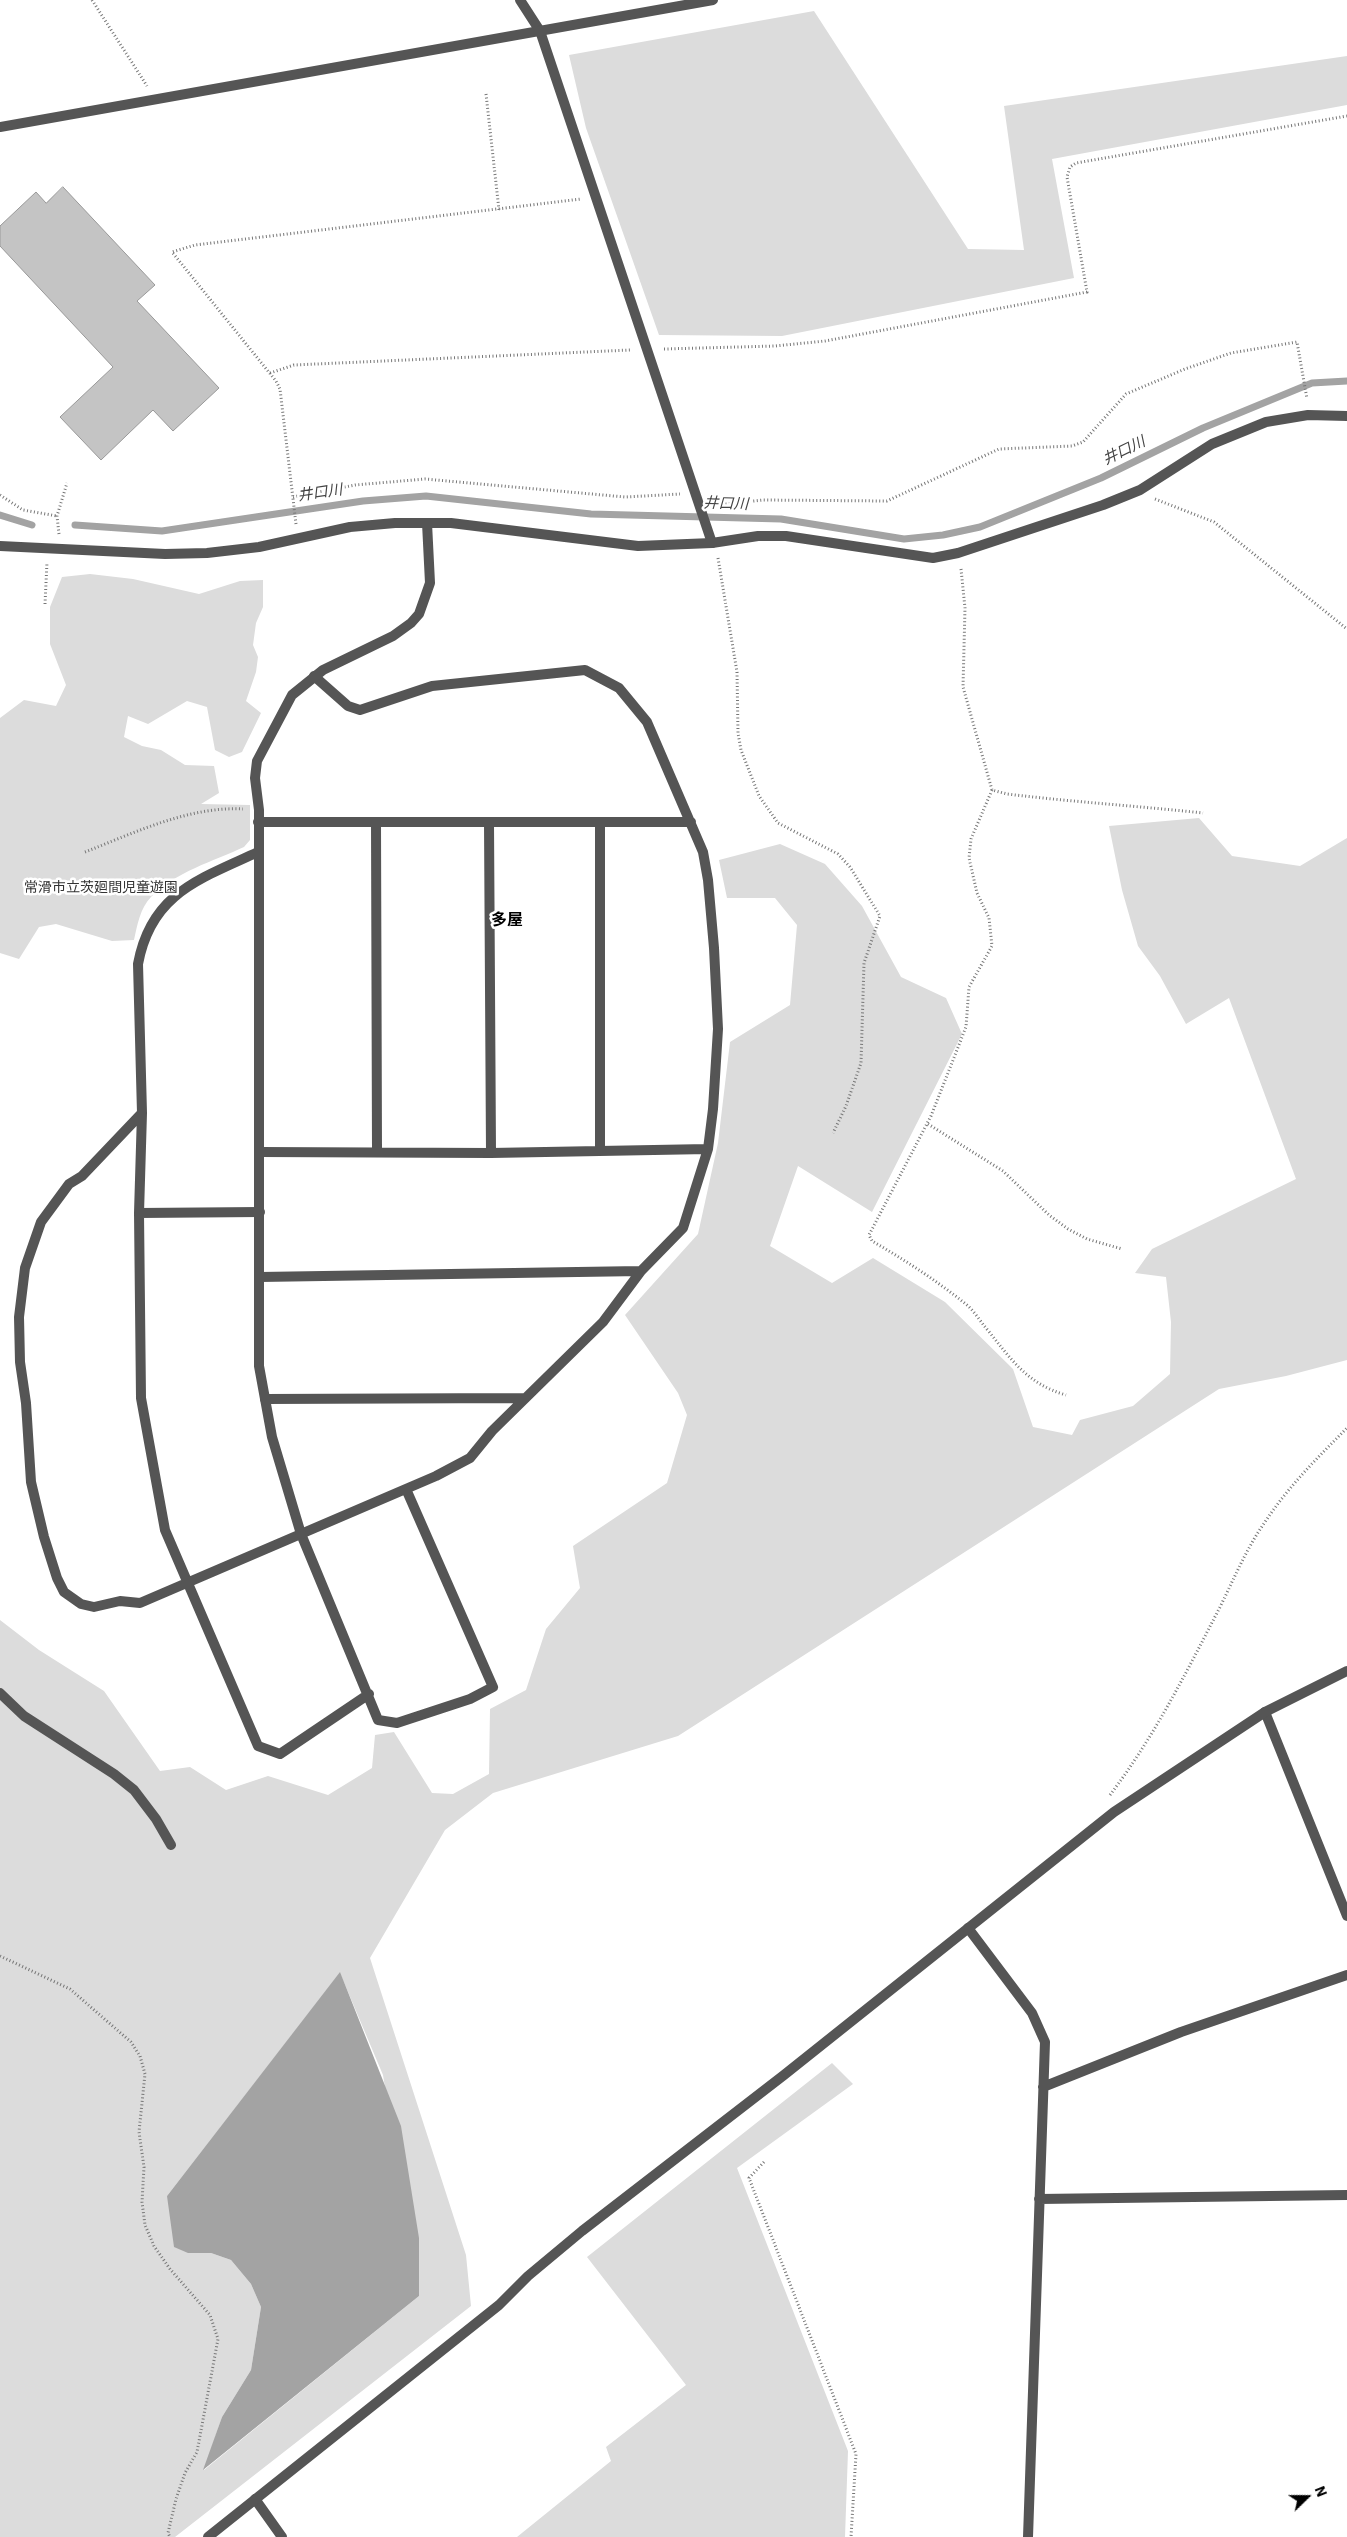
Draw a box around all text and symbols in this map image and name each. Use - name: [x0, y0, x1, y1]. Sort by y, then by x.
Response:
- water label: 井口川: [1100, 433, 1148, 469]
- water label: 井口川: [296, 481, 344, 505]
- water label: 井口川: [703, 494, 749, 514]
- park label: 常滑市立茨廻間児童遊園: [24, 880, 178, 896]
- district label: 多屋: [491, 910, 523, 930]
- north arrow: [1282, 2472, 1332, 2522]
- text: N: [1311, 2483, 1331, 2499]

